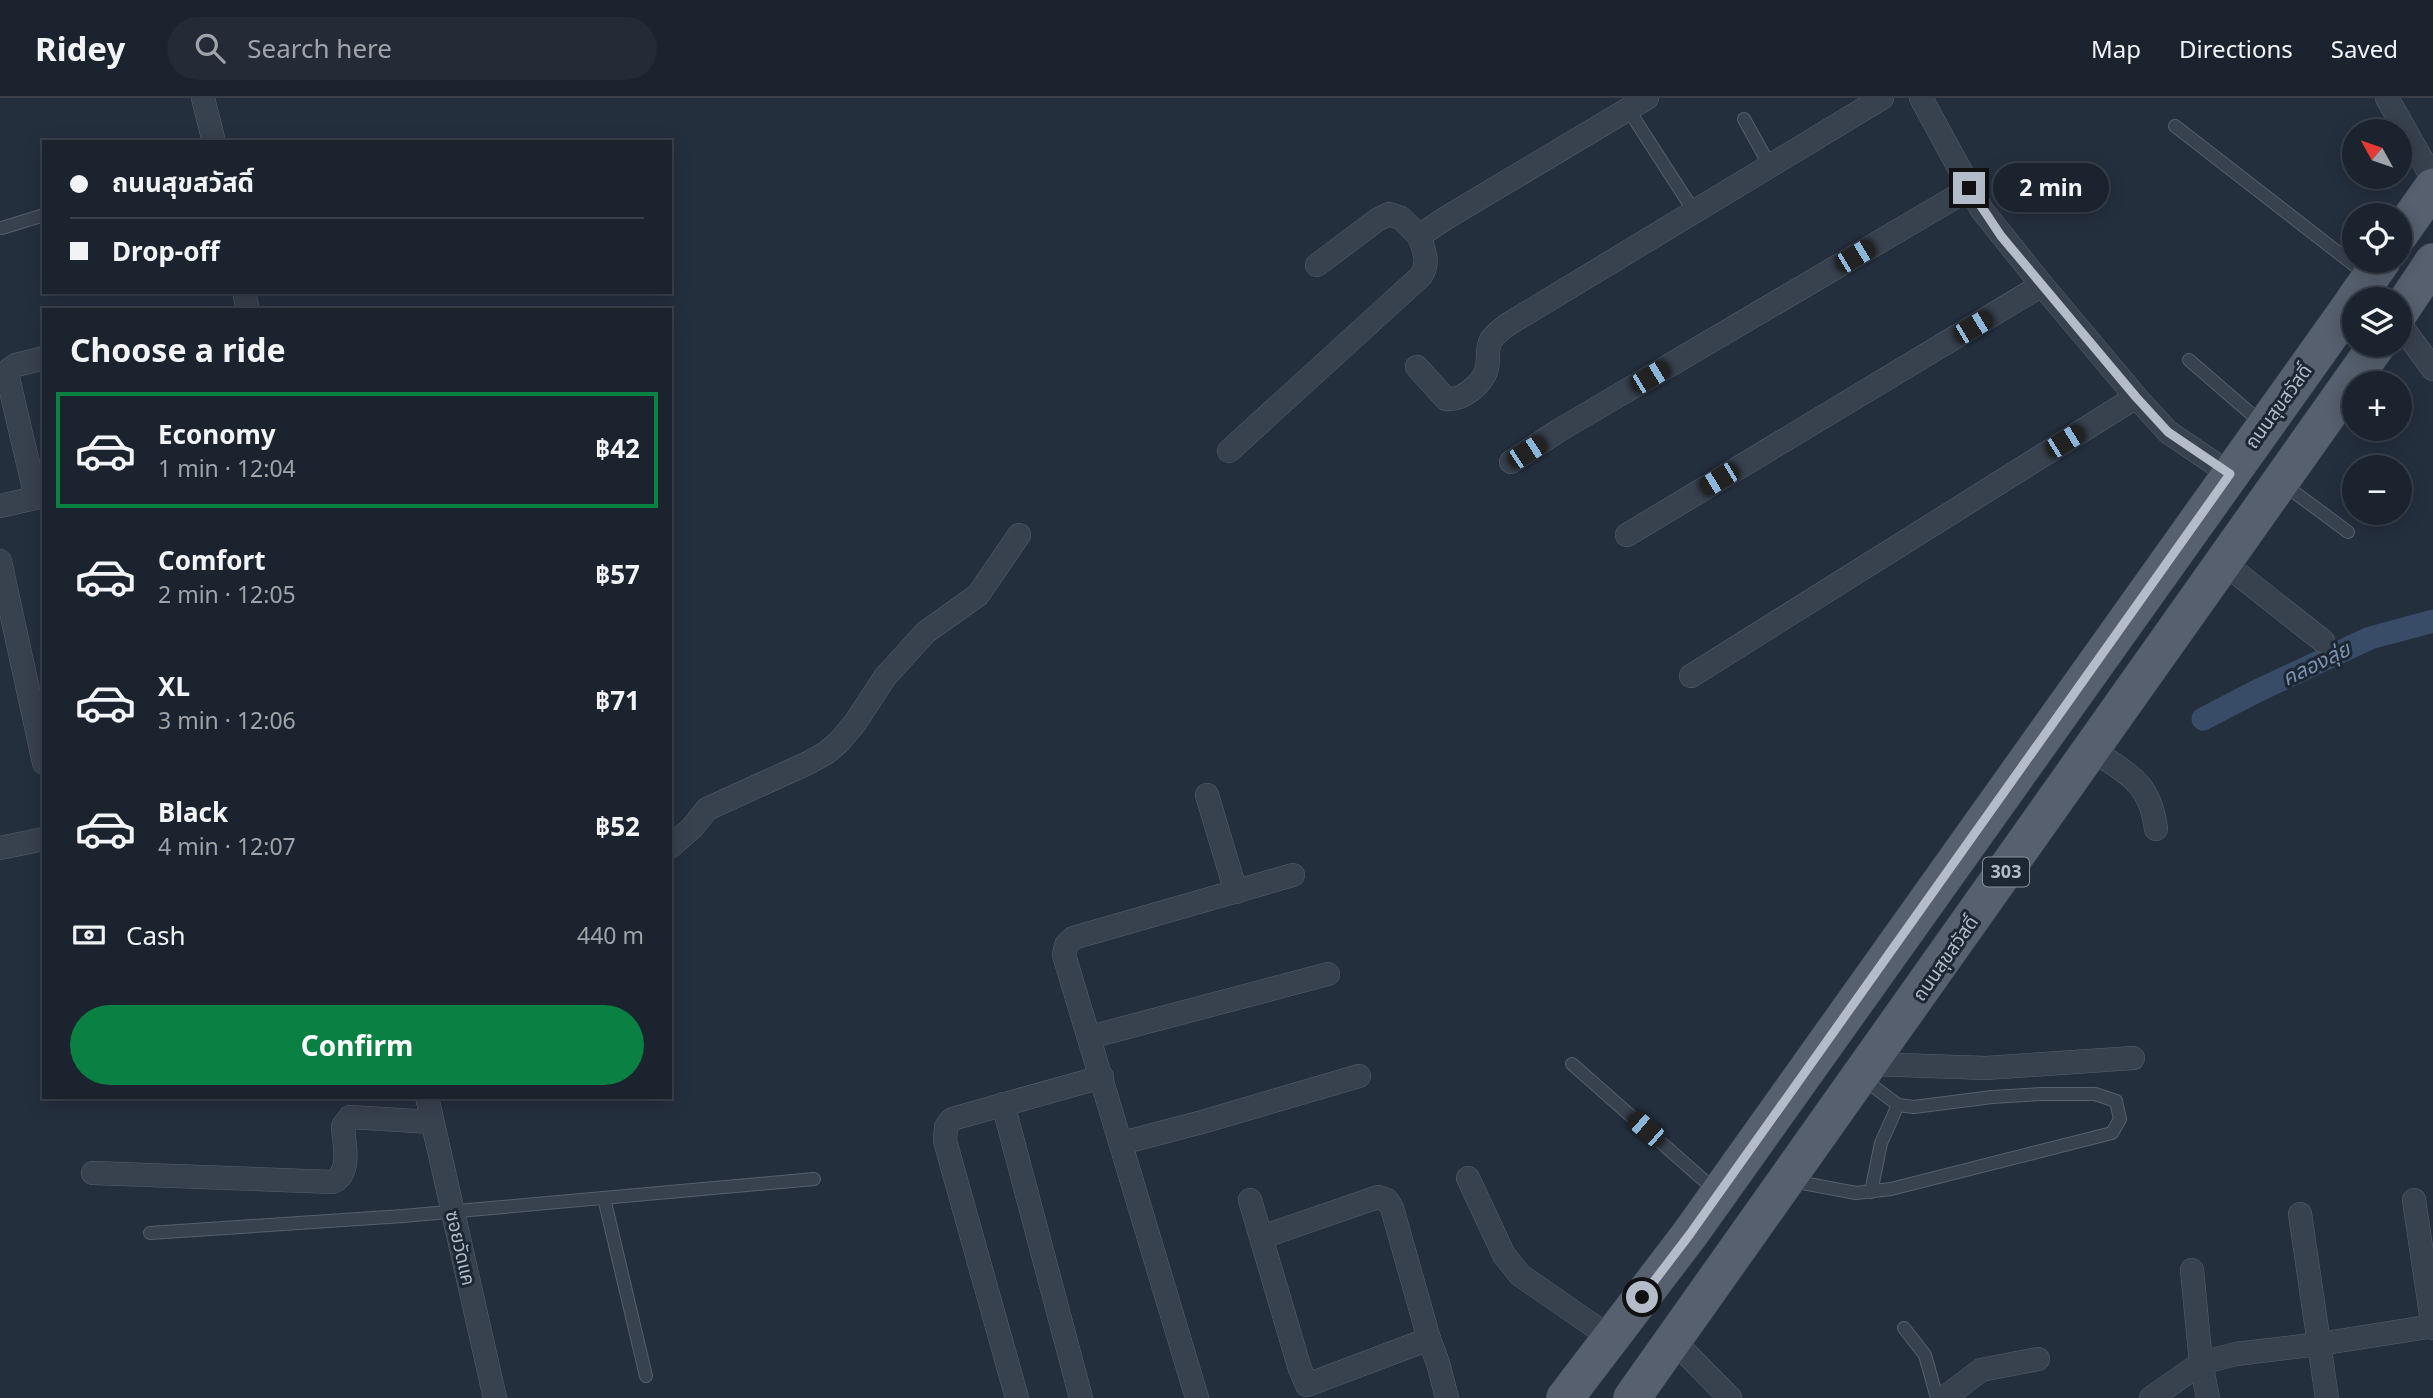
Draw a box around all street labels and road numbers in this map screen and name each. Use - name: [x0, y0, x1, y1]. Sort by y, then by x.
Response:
- street label: ถนนสุขสวัสดิ์: [2238, 358, 2318, 454]
- road number: 303: [1983, 858, 2029, 886]
- street label: ถนนสุขสวัสดิ์: [1906, 910, 1984, 1006]
- street label: ซอยวัดแค: [440, 1208, 482, 1288]

